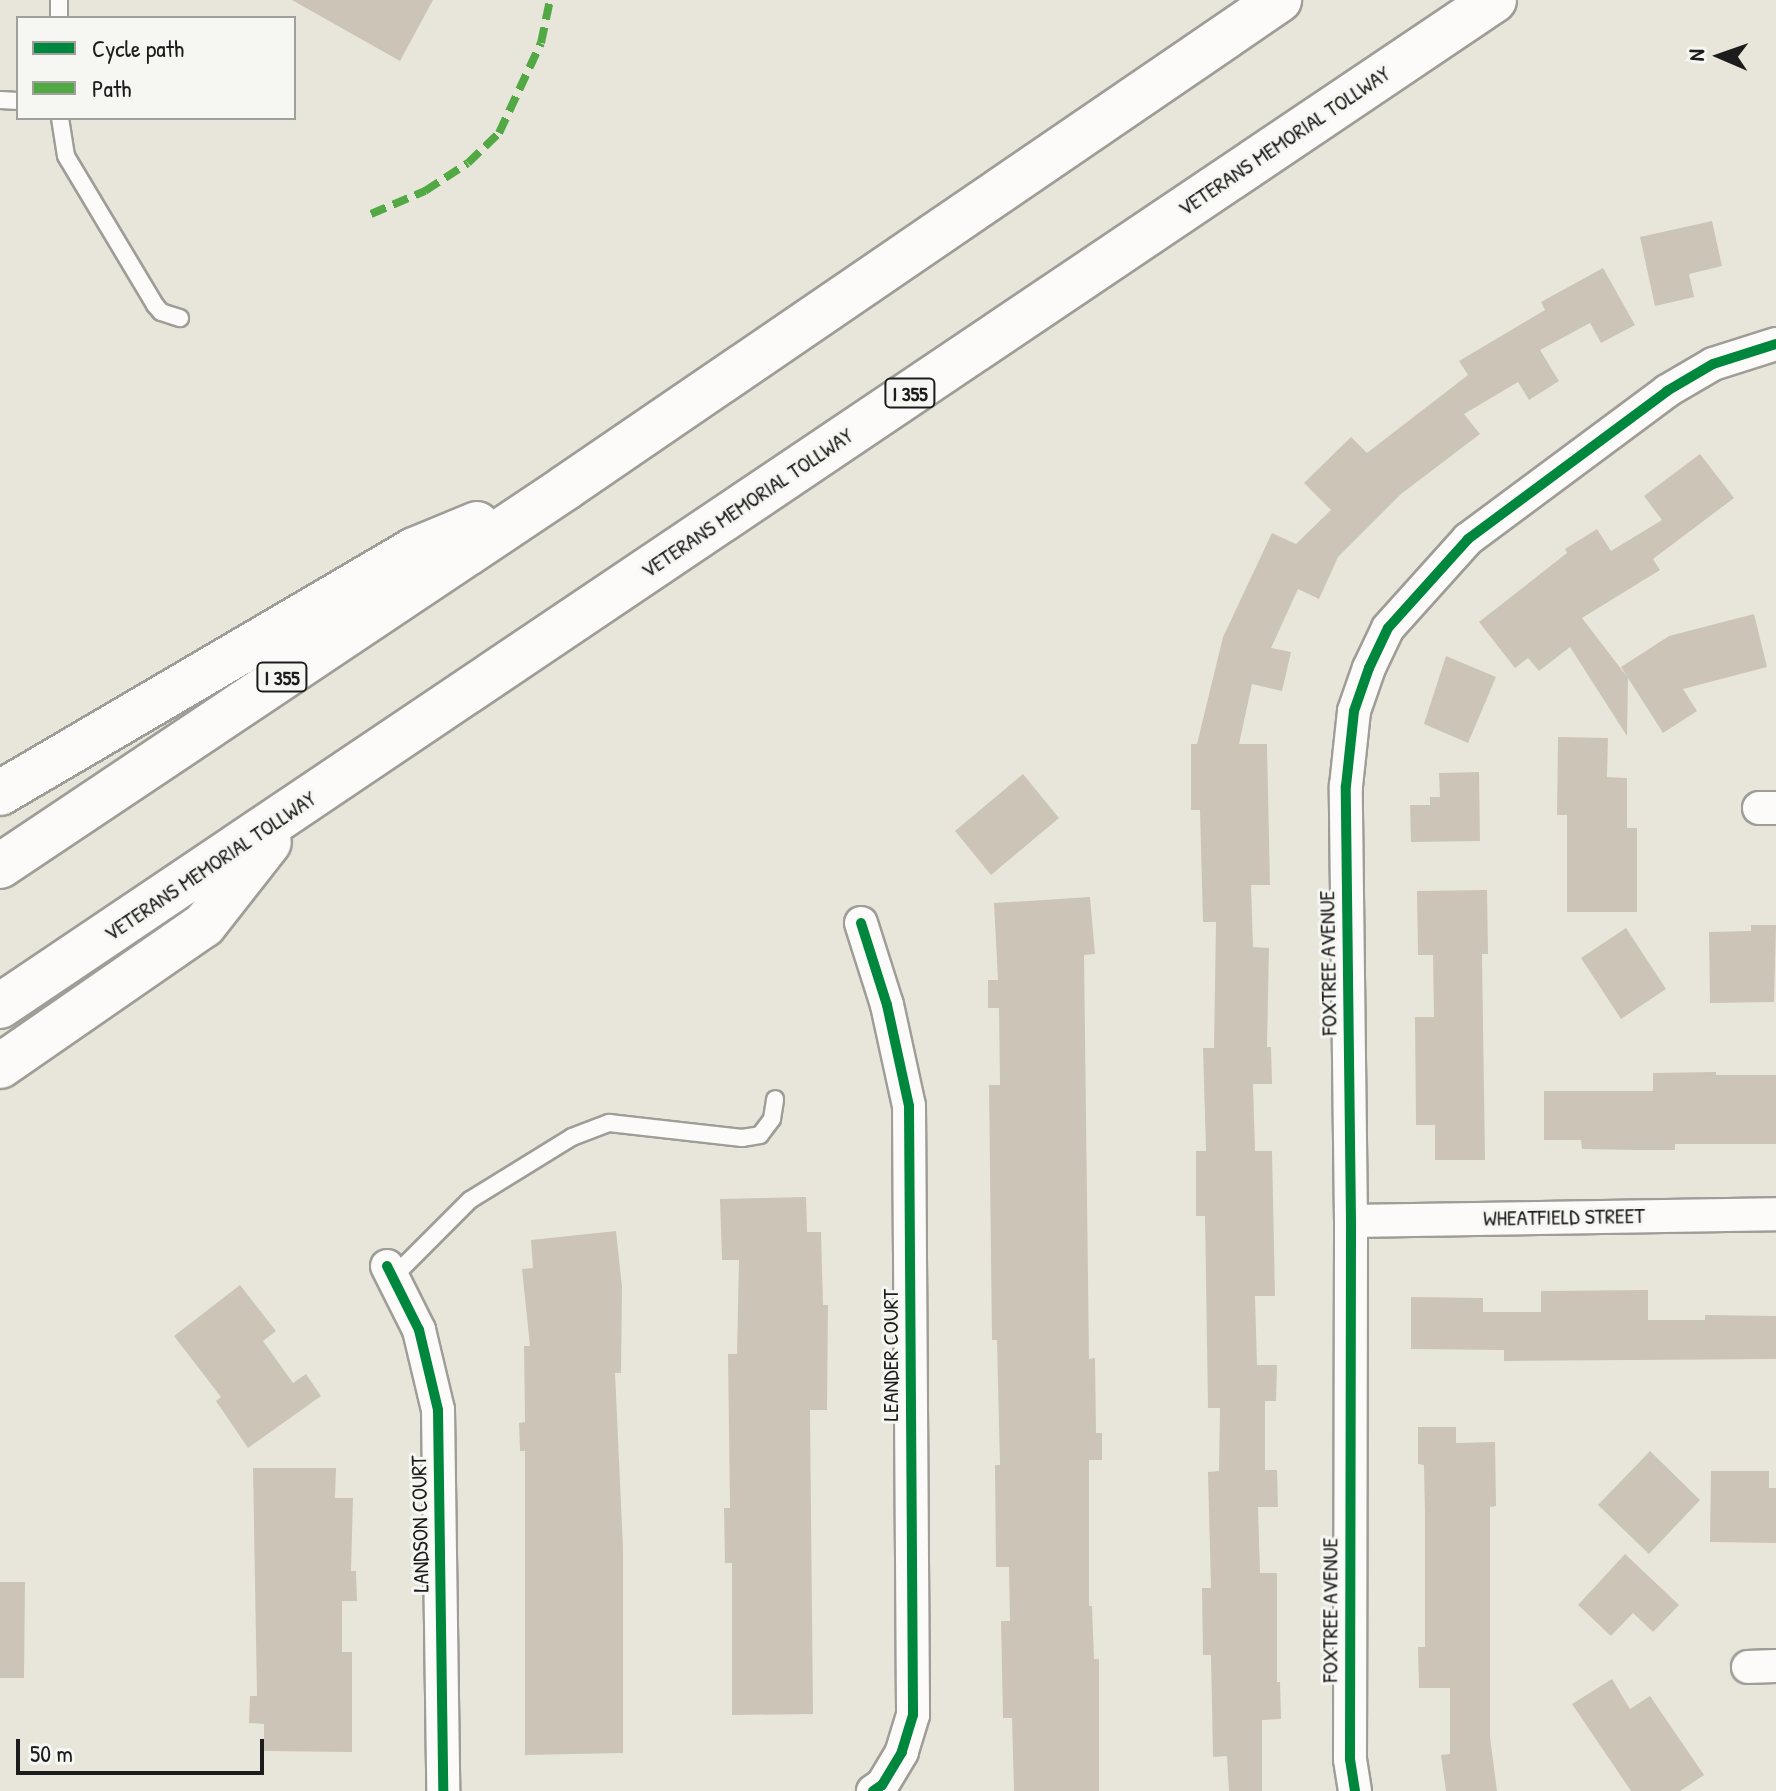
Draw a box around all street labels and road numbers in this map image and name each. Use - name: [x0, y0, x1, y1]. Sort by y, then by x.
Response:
- street label: VETERANS MEMORIAL TOLLWAY: [1173, 60, 1395, 222]
- road number: I 355: [884, 377, 936, 409]
- street label: VETERANS MEMORIAL TOLLWAY: [636, 422, 858, 584]
- road number: I 355: [256, 661, 308, 693]
- street label: VETERANS MEMORIAL TOLLWAY: [99, 785, 321, 947]
- street label: FOXTREE AVENUE: [1314, 890, 1342, 1036]
- street label: WHEATFIELD STREET: [1483, 1202, 1645, 1232]
- street label: LEANDER COURT: [878, 1289, 904, 1421]
- street label: LANDSON COURT: [406, 1455, 434, 1593]
- street label: FOXTREE AVENUE: [1317, 1538, 1343, 1682]

